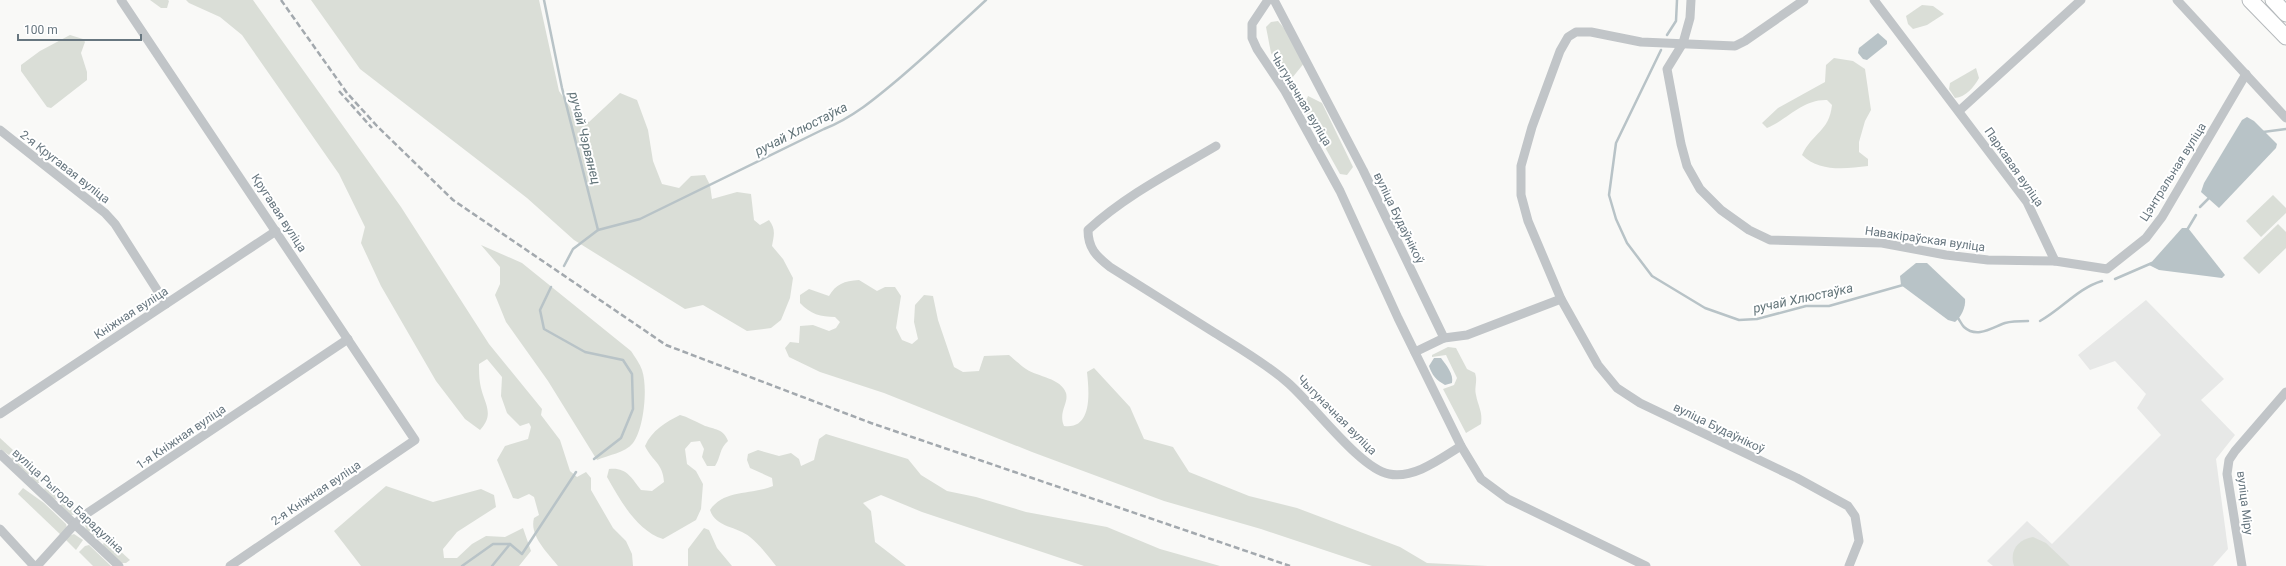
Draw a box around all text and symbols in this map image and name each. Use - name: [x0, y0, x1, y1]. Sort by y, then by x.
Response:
- scale bar: [18, 16, 141, 42]
- text: 100 m: [24, 23, 58, 37]
- street label: Чыгуначная вуліца: [1267, 50, 1335, 148]
- water label: ручай Чэрвянец: [566, 89, 604, 186]
- water label: ручай Хлюстаўка: [751, 99, 850, 159]
- street label: Цэнтральная вуліца: [2137, 120, 2209, 224]
- street label: Паркавая вуліца: [1981, 125, 2047, 209]
- street label: 2-я Кругавая вуліца: [17, 128, 113, 206]
- street label: вуліца Будаўнікоў: [1371, 170, 1427, 266]
- street label: Кругавая вуліца: [249, 171, 309, 255]
- street label: Навакіраўская вуліца: [1864, 224, 1986, 254]
- water label: ручай Хлюстаўка: [1751, 280, 1854, 316]
- street label: Кніжная вуліца: [91, 284, 171, 342]
- street label: Чыгуначная вуліца: [1294, 372, 1380, 458]
- street label: вуліца Будаўнікоў: [1671, 400, 1767, 456]
- street label: 1-я Кніжная вуліца: [134, 402, 228, 472]
- street label: вуліца Рыгора Барадуліна: [9, 446, 127, 556]
- street label: 2-я Кніжная вуліца: [269, 458, 363, 528]
- street label: вуліца Міру: [2234, 470, 2256, 536]

